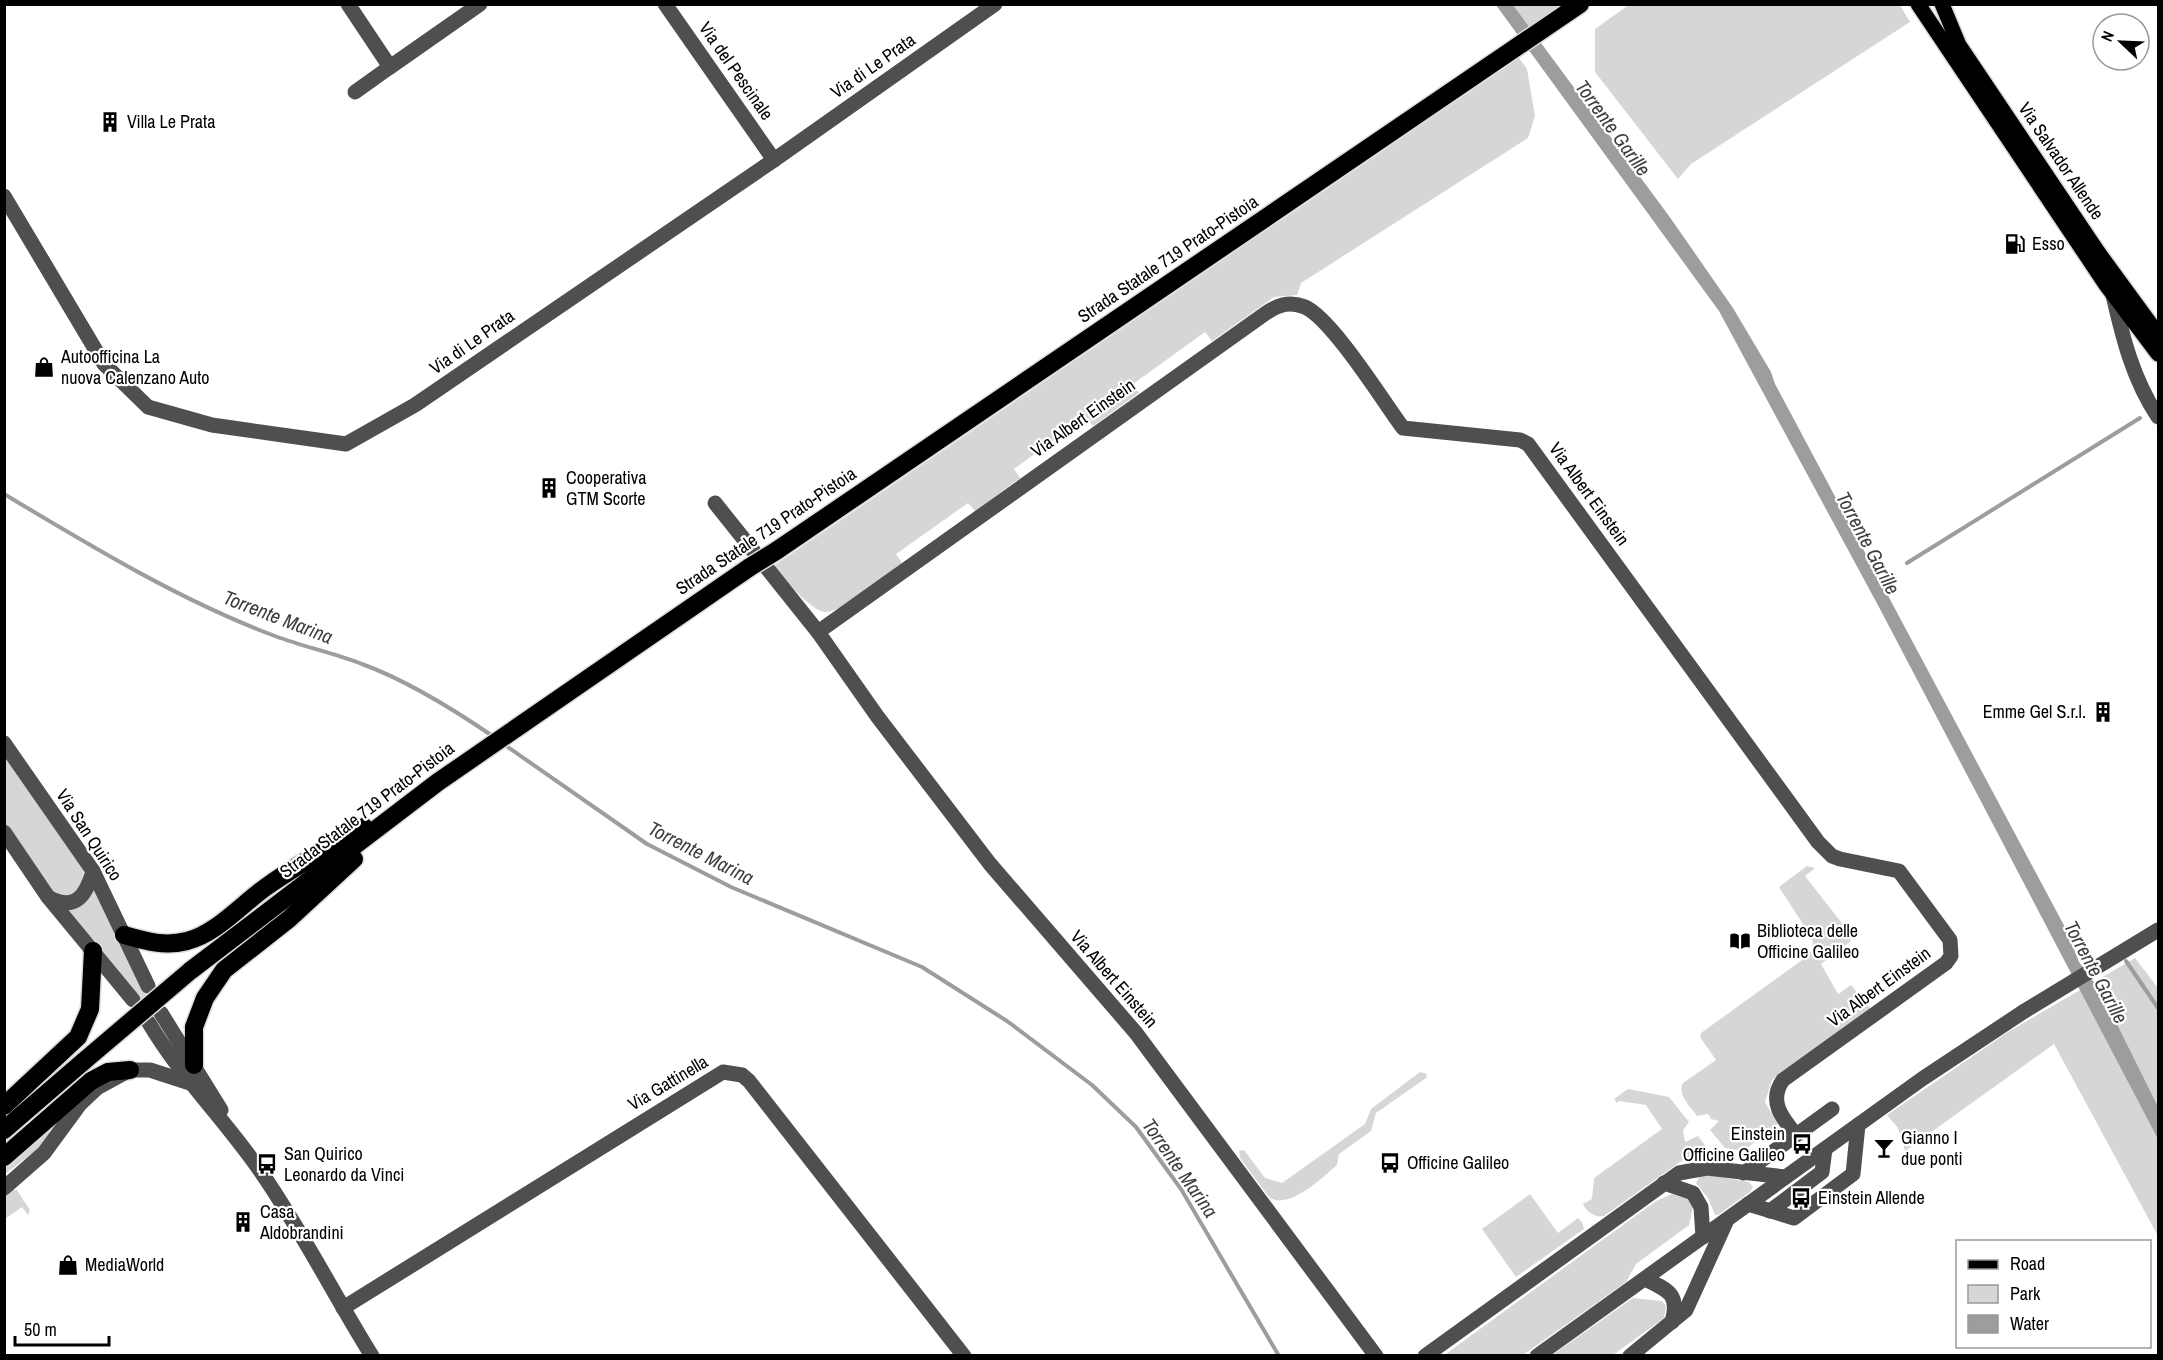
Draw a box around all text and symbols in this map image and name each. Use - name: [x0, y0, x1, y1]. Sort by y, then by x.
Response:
- north arrow: [2091, 12, 2151, 72]
- street label: Via del Pescinale: [693, 17, 780, 125]
- street label: Via di Le Prata: [825, 27, 920, 104]
- text: N: [2095, 27, 2119, 45]
- water label: Torrente Garille: [1569, 74, 1657, 181]
- street label: Via Salvador Allende: [2013, 97, 2110, 224]
- place label: Villa Le Prata: [127, 109, 215, 134]
- building icon: Villa Le Prata: [98, 110, 122, 134]
- street label: Strada Statale 719 Prato-Pistoia: [1073, 189, 1263, 328]
- place label: Esso: [2032, 231, 2065, 256]
- fuel station icon: Esso: [2003, 232, 2027, 256]
- street label: Via di Le Prata: [424, 303, 519, 380]
- place label: Autoofficina La nuova Calenzano Auto: [60, 344, 210, 390]
- shop icon: Autoofficina La nuova Calenzano Auto: [32, 355, 56, 379]
- street label: Via Albert Einstein: [1026, 372, 1140, 463]
- street label: Via Albert Einstein: [1543, 437, 1635, 550]
- street label: Strada Statale 719 Prato-Pistoia: [671, 461, 861, 600]
- place label: Cooperativa GTM Scorte: [566, 465, 646, 511]
- building icon: Cooperativa GTM Scorte: [537, 476, 561, 500]
- water label: Torrente Garille: [1830, 487, 1907, 599]
- water label: Torrente Marina: [219, 583, 337, 650]
- place label: Emme Gel S.r.l.: [1983, 699, 2086, 724]
- building icon: Emme Gel S.r.l.: [2091, 700, 2115, 724]
- street label: Strada Statale 719 Prato-Pistoia: [274, 736, 459, 884]
- street label: Via San Quirico: [50, 784, 128, 885]
- water label: Torrente Marina: [644, 814, 759, 891]
- water label: Torrente Garille: [2058, 916, 2135, 1028]
- place label: Biblioteca delle Officine Galileo: [1757, 918, 1859, 964]
- street label: Via Albert Einstein: [1065, 924, 1164, 1033]
- library icon: Biblioteca delle Officine Galileo: [1728, 929, 1752, 953]
- street label: Via Albert Einstein: [1822, 941, 1935, 1033]
- street label: Via Gattinella: [623, 1049, 712, 1116]
- water label: Torrente Marina: [1136, 1113, 1225, 1223]
- place label: Einstein Officine Galileo: [1683, 1121, 1785, 1167]
- place label: Gianno I due ponti: [1901, 1125, 1963, 1171]
- bus stop icon: Einstein Officine Galileo: [1790, 1132, 1814, 1156]
- bar icon: Gianno I due ponti: [1872, 1136, 1896, 1160]
- place label: San Quirico Leonardo da Vinci: [284, 1141, 404, 1187]
- place label: Officine Galileo: [1407, 1150, 1509, 1175]
- bus stop icon: Officine Galileo: [1378, 1151, 1402, 1175]
- bus stop icon: San Quirico Leonardo da Vinci: [255, 1152, 279, 1176]
- place label: Einstein Allende: [1818, 1185, 1925, 1210]
- bus stop icon: Einstein Allende: [1789, 1186, 1813, 1210]
- place label: Casa Aldobrandini: [259, 1199, 344, 1245]
- building icon: Casa Aldobrandini: [231, 1210, 255, 1234]
- legend: [1956, 1240, 2151, 1348]
- text: Road: [2010, 1251, 2045, 1276]
- place label: MediaWorld: [85, 1252, 164, 1277]
- shop icon: MediaWorld: [56, 1253, 80, 1277]
- text: Park: [2010, 1281, 2041, 1306]
- scale bar: [15, 1309, 110, 1347]
- text: Water: [2010, 1311, 2049, 1336]
- text: 50 m: [24, 1317, 57, 1342]

